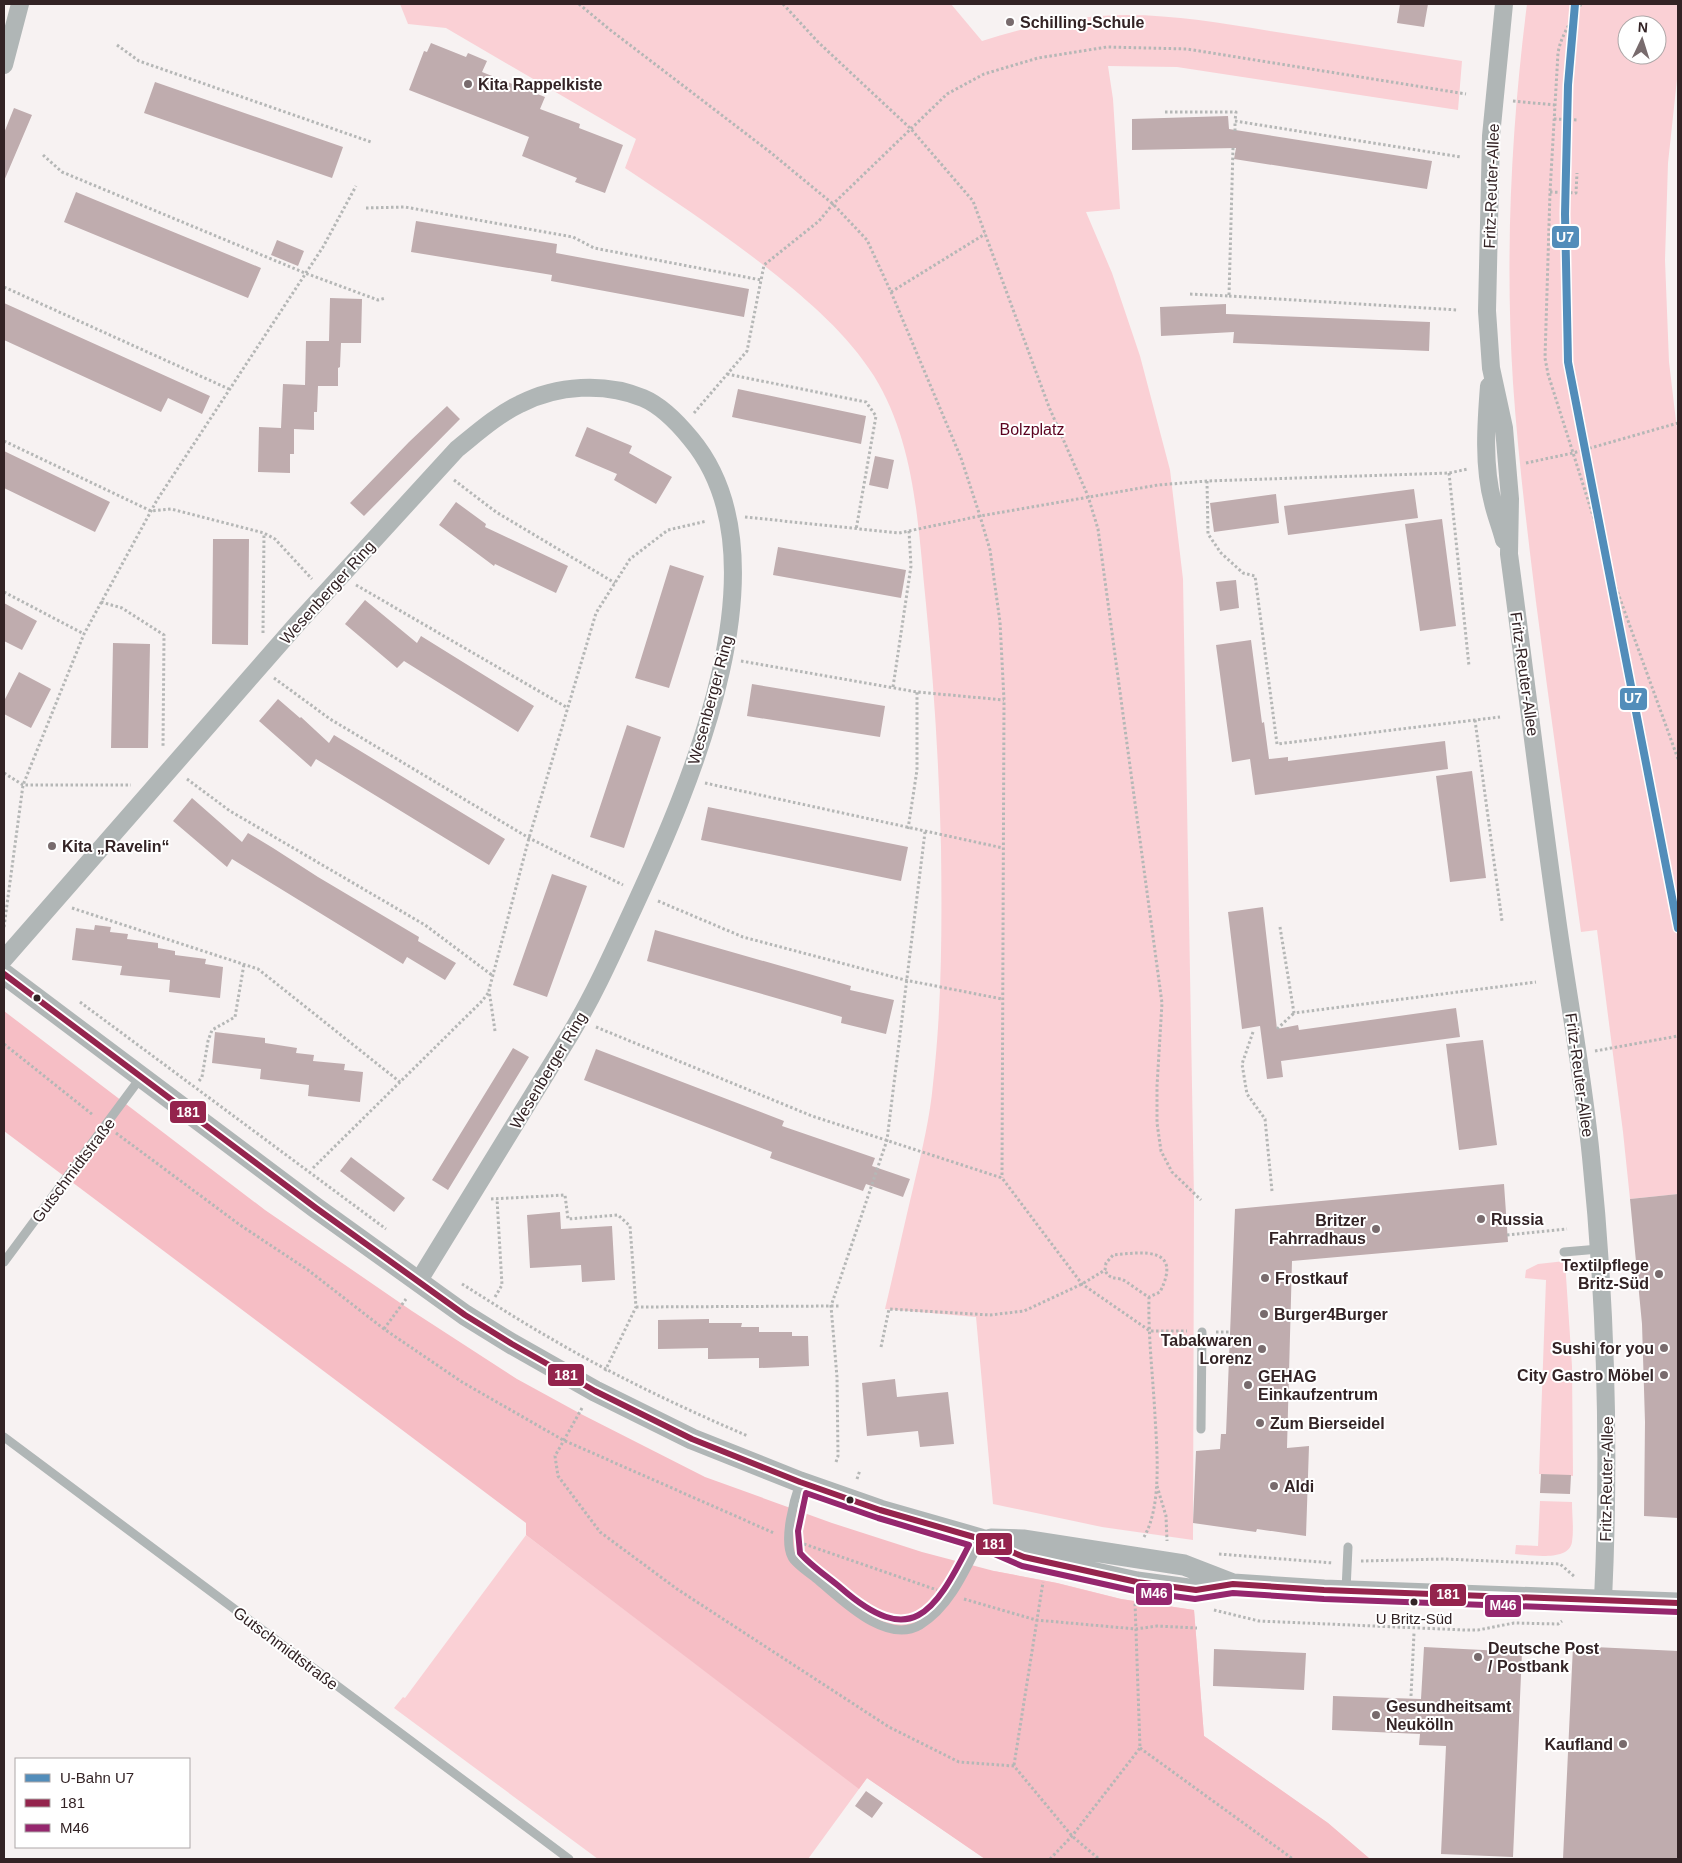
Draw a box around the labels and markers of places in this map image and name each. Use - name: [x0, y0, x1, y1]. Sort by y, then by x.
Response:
- place label: Schilling-Schule: [1020, 14, 1145, 31]
- marker: Schilling-Schule: [1004, 16, 1016, 28]
- place label: Kita Rappelkiste: [478, 76, 603, 93]
- marker: Kita Rappelkiste: [462, 78, 474, 90]
- place label: Kita „Ravelin“: [62, 838, 170, 855]
- marker: Kita „Ravelin“: [46, 840, 58, 852]
- unlabelled marker: [32, 993, 42, 1003]
- place label: Russia: [1491, 1211, 1544, 1228]
- place label: Britzer Fahrradhaus: [1269, 1212, 1366, 1247]
- marker: Russia: [1475, 1213, 1487, 1225]
- marker: Britzer Fahrradhaus: [1370, 1223, 1382, 1235]
- place label: Textilpflege Britz-Süd: [1561, 1257, 1649, 1292]
- marker: Textilpflege Britz-Süd: [1653, 1268, 1665, 1280]
- place label: Frostkauf: [1275, 1270, 1349, 1287]
- marker: Frostkauf: [1259, 1272, 1271, 1284]
- place label: Burger4Burger: [1274, 1306, 1388, 1323]
- marker: Burger4Burger: [1258, 1308, 1270, 1320]
- place label: Tabakwaren Lorenz: [1161, 1332, 1252, 1367]
- place label: Sushi for you: [1552, 1340, 1654, 1357]
- marker: Sushi for you: [1658, 1342, 1670, 1354]
- marker: Tabakwaren Lorenz: [1256, 1343, 1268, 1355]
- place label: City Gastro Möbel: [1517, 1367, 1654, 1384]
- place label: GEHAG Einkaufzentrum: [1258, 1368, 1378, 1403]
- marker: City Gastro Möbel: [1658, 1369, 1670, 1381]
- marker: GEHAG Einkaufzentrum: [1242, 1379, 1254, 1391]
- place label: Zum Bierseidel: [1270, 1415, 1385, 1432]
- marker: Zum Bierseidel: [1254, 1417, 1266, 1429]
- place label: Aldi: [1284, 1478, 1314, 1495]
- marker: Aldi: [1268, 1480, 1280, 1492]
- unlabelled marker: [845, 1495, 855, 1505]
- marker: U Britz-Süd: [1409, 1597, 1419, 1607]
- place label: U Britz-Süd: [1376, 1610, 1452, 1627]
- place label: Deutsche Post / Postbank: [1488, 1640, 1600, 1675]
- marker: Deutsche Post / Postbank: [1472, 1651, 1484, 1663]
- place label: Gesundheitsamt Neukölln: [1386, 1698, 1512, 1733]
- marker: Gesundheitsamt Neukölln: [1370, 1709, 1382, 1721]
- place label: Kaufland: [1545, 1736, 1613, 1753]
- marker: Kaufland: [1617, 1738, 1629, 1750]

